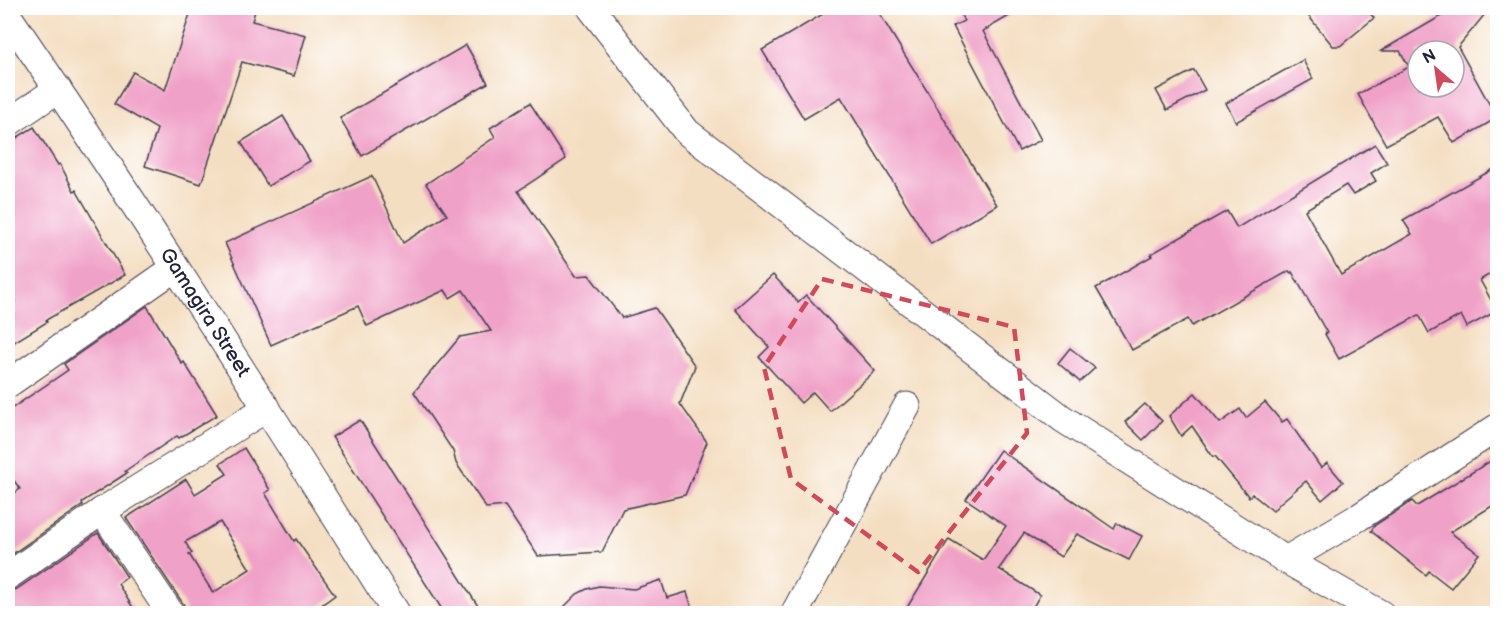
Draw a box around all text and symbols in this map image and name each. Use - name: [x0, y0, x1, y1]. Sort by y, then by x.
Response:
- north arrow: [1406, 39, 1466, 99]
- text: N: [1420, 46, 1439, 68]
- street label: Gamagira Street: [154, 244, 255, 381]

